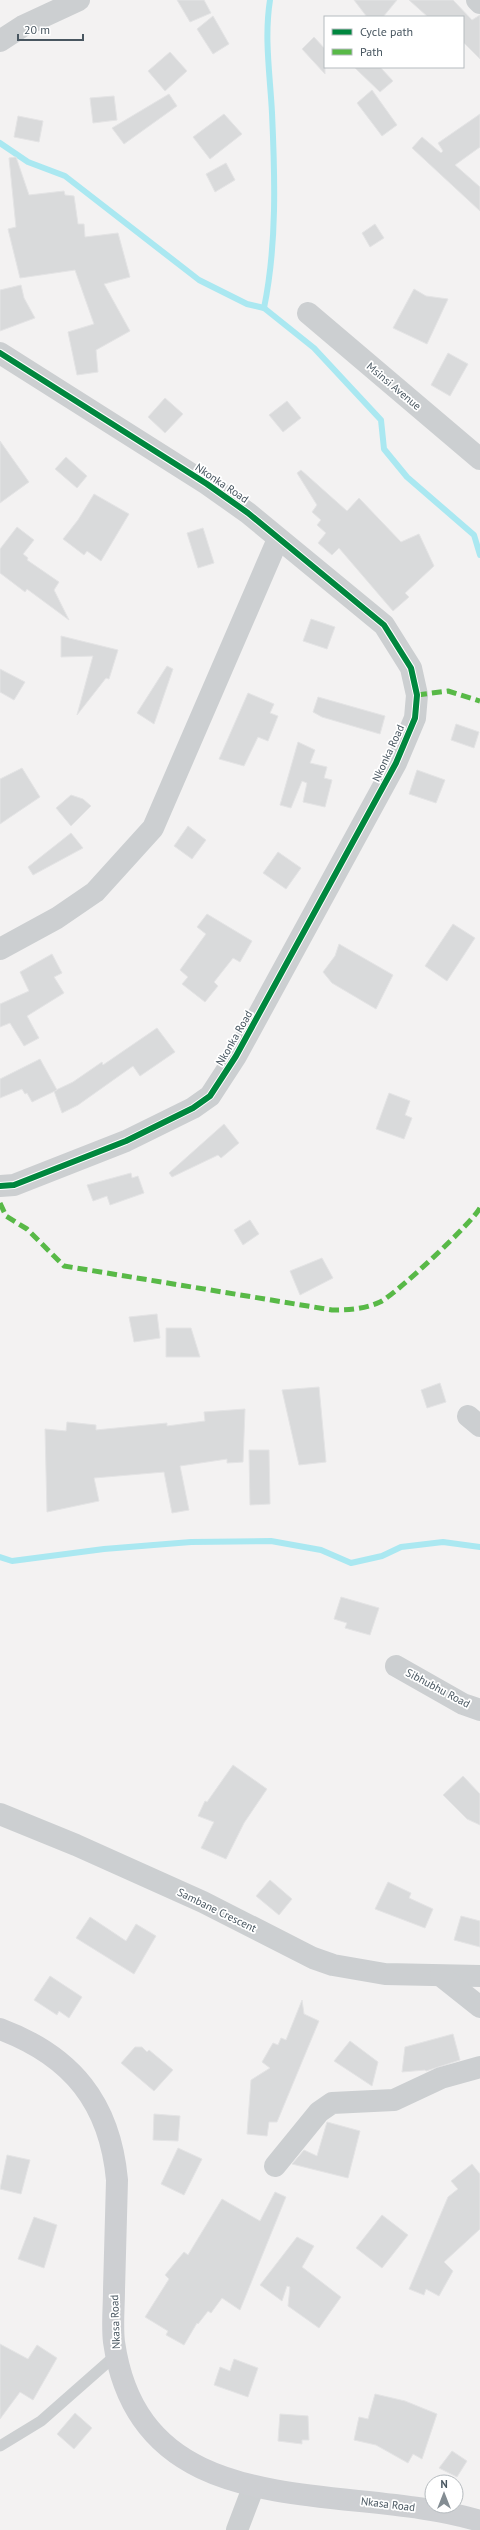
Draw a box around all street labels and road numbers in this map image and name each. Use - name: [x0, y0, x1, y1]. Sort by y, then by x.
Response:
- street label: Msinsi Avenue: [364, 359, 424, 413]
- street label: Nkonka Road: [193, 460, 251, 506]
- street label: Nkonka Road: [369, 722, 407, 784]
- street label: Nkonka Road: [213, 1008, 255, 1068]
- street label: Sibhubhu Road: [403, 1665, 473, 1711]
- street label: Sambane Crescent: [175, 1885, 259, 1935]
- street label: Nkasa Road: [107, 2294, 123, 2349]
- street label: Nkasa Road: [360, 2494, 416, 2514]

